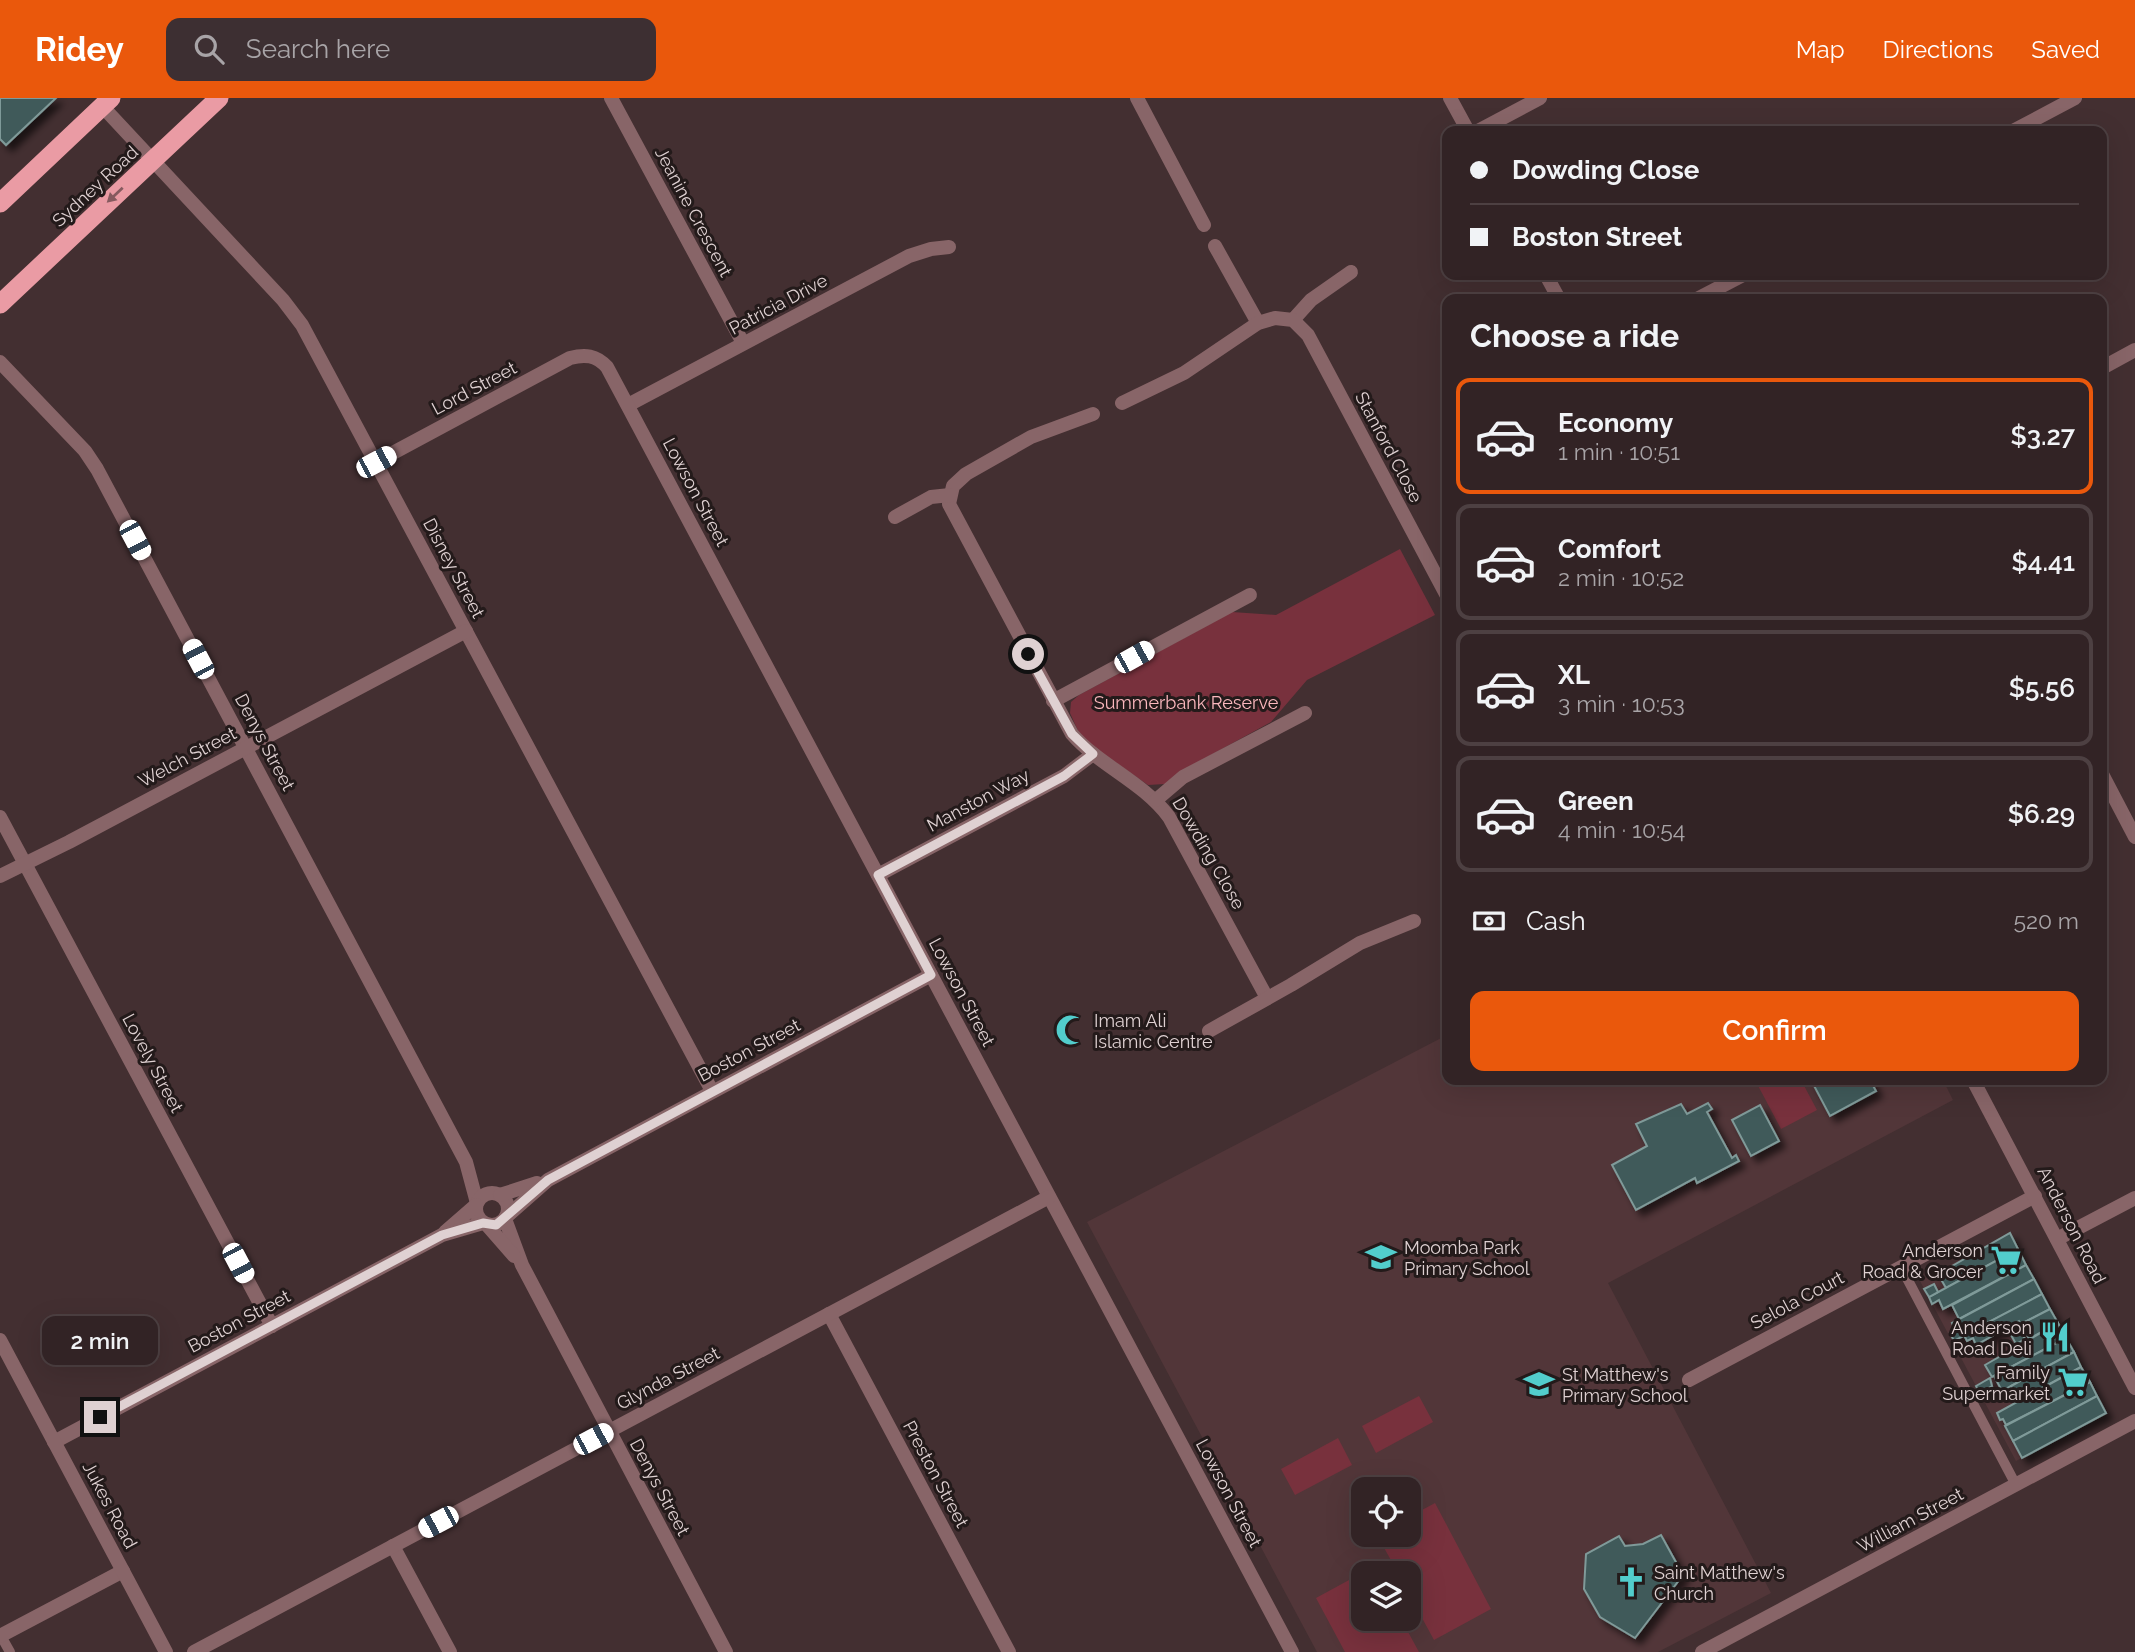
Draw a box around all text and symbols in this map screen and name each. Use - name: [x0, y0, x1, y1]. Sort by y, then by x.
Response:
- search box: [166, 18, 656, 81]
- text: Ridey: [35, 30, 124, 69]
- icon: search: [190, 30, 228, 68]
- text: Search here: [246, 34, 390, 64]
- text: Map: [1796, 35, 1845, 64]
- text: Directions: [1883, 35, 1993, 64]
- text: Saved: [2031, 35, 2100, 64]
- street label: Sydney Road: [48, 141, 142, 231]
- street label: Jeanine Crescent: [651, 144, 737, 280]
- text: Dowding Close: [1512, 155, 1699, 185]
- one-way arrow: [107, 187, 124, 204]
- text: Boston Street: [1512, 222, 1682, 252]
- street label: Patricia Drive: [725, 269, 831, 339]
- text: Choose a ride: [1470, 317, 1679, 354]
- street label: Lord Street: [428, 357, 520, 419]
- street label: Stanford Close: [1351, 388, 1427, 506]
- icon: car: [1474, 405, 1537, 468]
- text: Economy: [1558, 408, 1673, 438]
- text: $3.27: [2010, 421, 2075, 451]
- street label: Lowson Street: [659, 434, 733, 550]
- text: 1 min · 10:51: [1558, 438, 1680, 465]
- car: [353, 443, 400, 481]
- street label: Disney Street: [419, 514, 489, 622]
- car: [116, 517, 155, 563]
- icon: car: [1474, 531, 1537, 594]
- text: Comfort: [1558, 534, 1661, 564]
- text: $4.41: [2012, 547, 2075, 577]
- text: 2 min · 10:52: [1558, 564, 1684, 591]
- car: [179, 636, 218, 682]
- route start: [1012, 638, 1044, 670]
- car: [1111, 638, 1158, 676]
- icon: car: [1474, 657, 1537, 720]
- text: XL: [1558, 660, 1590, 690]
- text: $5.56: [2009, 673, 2075, 703]
- street label: Denys Street: [231, 690, 299, 794]
- text: 3 min · 10:53: [1558, 690, 1685, 717]
- park label: Summerbank Reserve: [1094, 692, 1279, 713]
- street label: Welch Street: [134, 722, 240, 792]
- street label: Manston Way: [923, 764, 1033, 836]
- icon: car: [1474, 783, 1537, 846]
- text: Green: [1558, 786, 1634, 816]
- street label: Dowding Close: [1168, 793, 1250, 913]
- text: $6.29: [2008, 799, 2075, 829]
- text: 4 min · 10:54: [1558, 816, 1685, 843]
- icon: cash: [1470, 902, 1508, 940]
- text: Cash: [1526, 906, 1586, 936]
- text: 520 m: [2013, 907, 2079, 934]
- street label: Lowson Street: [925, 934, 999, 1050]
- button: Confirm: [1470, 991, 2079, 1071]
- street label: Lovely Street: [118, 1010, 188, 1116]
- place label: Imam Ali Islamic Centre: [1094, 1010, 1213, 1052]
- mosque icon: Imam Ali Islamic Centre: [1054, 1013, 1088, 1047]
- street label: Boston Street: [694, 1014, 804, 1086]
- street label: Anderson Road: [2033, 1163, 2111, 1287]
- place label: Moomba Park Primary School: [1404, 1237, 1530, 1279]
- car: [219, 1240, 258, 1286]
- school or university icon: Moomba Park Primary School: [1364, 1240, 1398, 1274]
- place label: Anderson Road & Grocer: [1862, 1240, 1984, 1282]
- supermarket icon: Anderson Road & Grocer: [1989, 1243, 2023, 1277]
- street label: Selola Court: [1747, 1267, 1847, 1333]
- street label: Boston Street: [184, 1285, 294, 1357]
- callout: 2 min: [42, 1316, 158, 1364]
- place label: Anderson Road Deli: [1951, 1317, 2032, 1359]
- restaurant icon: Anderson Road Deli: [2038, 1320, 2072, 1354]
- text: 2 min: [71, 1327, 129, 1354]
- street label: Glynda Street: [613, 1342, 723, 1414]
- place label: Family Supermarket: [1942, 1362, 2050, 1404]
- place label: St Matthew's Primary School: [1562, 1364, 1688, 1406]
- supermarket icon: Family Supermarket: [2056, 1365, 2090, 1399]
- school or university icon: St Matthew's Primary School: [1522, 1367, 1556, 1401]
- route end: [84, 1401, 116, 1433]
- street label: Preston Street: [899, 1417, 973, 1531]
- car: [570, 1420, 617, 1458]
- street label: Denys Street: [626, 1435, 694, 1539]
- street label: Lowson Street: [1192, 1435, 1266, 1551]
- street label: Jukes Road: [78, 1458, 142, 1552]
- map controls: [1351, 1477, 1421, 1631]
- button: locate: [1351, 1477, 1421, 1547]
- street label: William Street: [1853, 1483, 1967, 1557]
- car: [415, 1503, 462, 1541]
- button: layers: [1351, 1561, 1421, 1631]
- place label: Saint Matthew's Church: [1654, 1562, 1785, 1604]
- church icon: Saint Matthew's Church: [1614, 1565, 1648, 1599]

